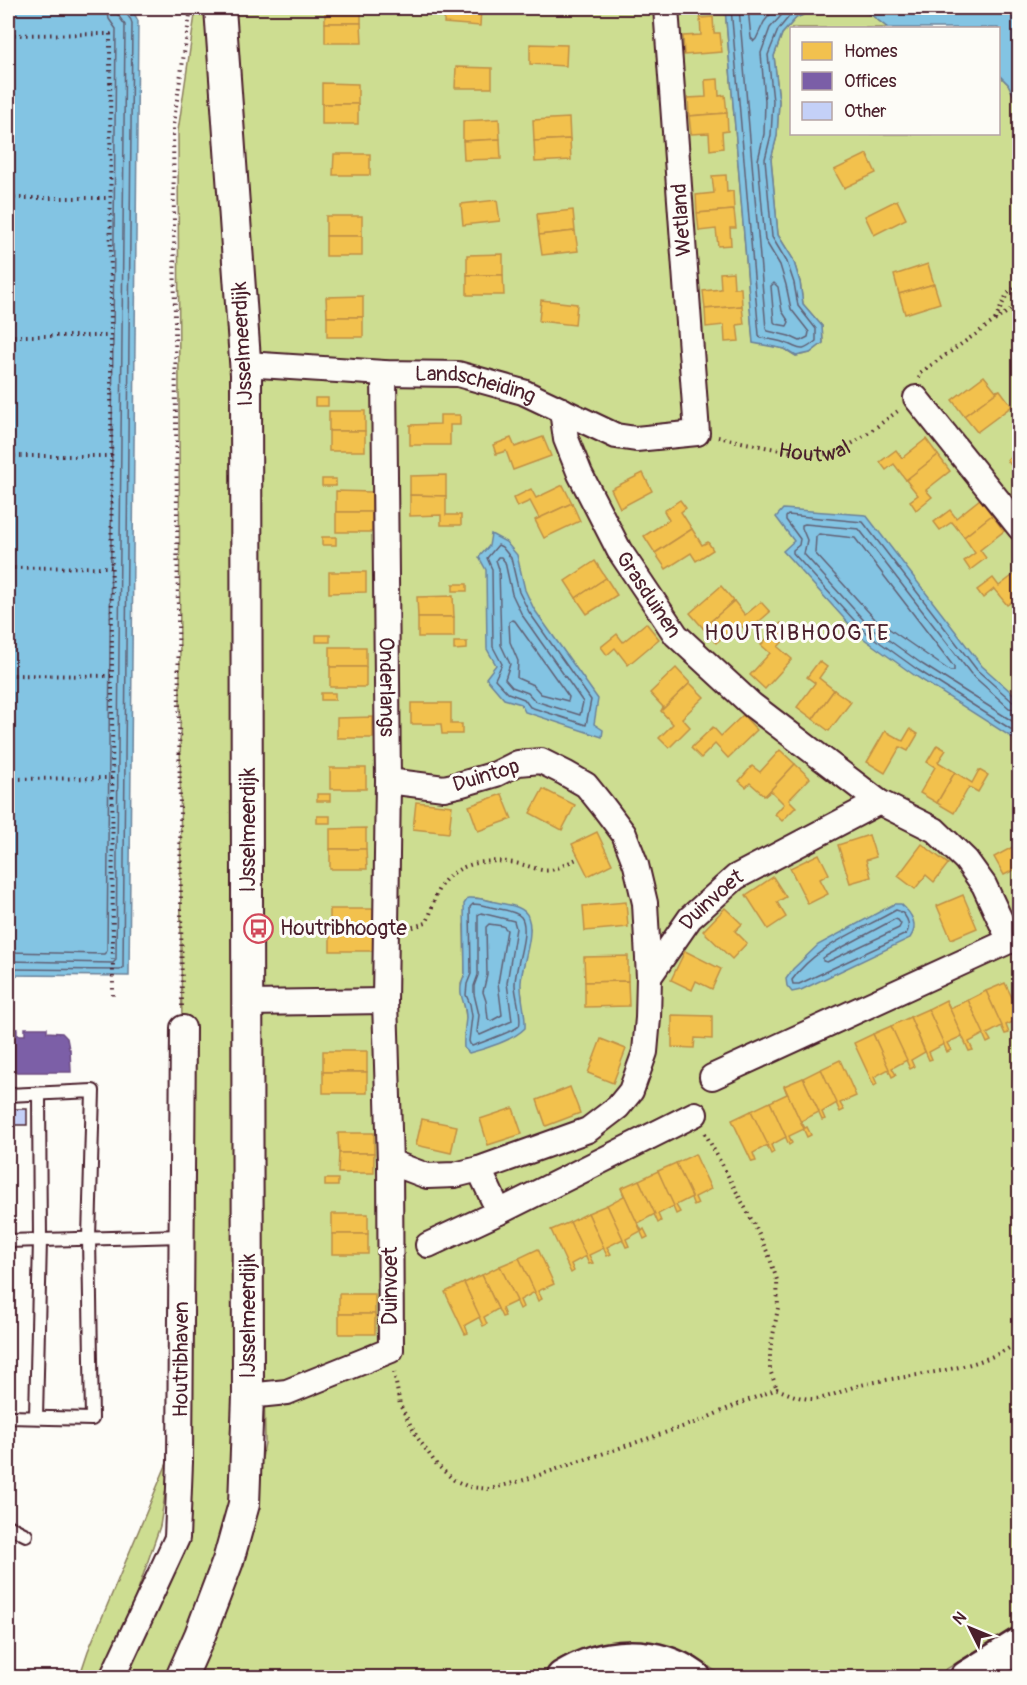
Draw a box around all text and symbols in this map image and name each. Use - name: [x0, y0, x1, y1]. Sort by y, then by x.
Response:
- legend: [790, 27, 1000, 135]
- text: Homes: [844, 40, 897, 63]
- text: Offices: [844, 70, 896, 93]
- text: Other: [844, 100, 887, 123]
- street label: Wetland: [665, 183, 698, 257]
- street label: IJsselmeerdijk: [226, 281, 259, 407]
- street label: Landscheiding: [415, 360, 540, 410]
- street label: Houtwal: [776, 434, 856, 469]
- street label: Grasduinen: [610, 546, 687, 643]
- district label: HOUTRIBHOOGTE: [704, 619, 890, 647]
- street label: Onderlangs: [373, 637, 401, 738]
- street label: Duintop: [449, 753, 523, 798]
- street label: IJsselmeerdijk: [235, 767, 262, 893]
- street label: Duinvoet: [673, 863, 748, 935]
- bus stop icon: Houtribhoogte: [243, 912, 275, 944]
- place label: Houtribhoogte: [280, 915, 408, 942]
- street label: Duinvoet: [377, 1246, 404, 1325]
- street label: IJsselmeerdijk: [235, 1253, 262, 1379]
- street label: Houtribhaven: [167, 1301, 195, 1418]
- north arrow: [940, 1598, 1000, 1658]
- text: N: [949, 1608, 971, 1629]

